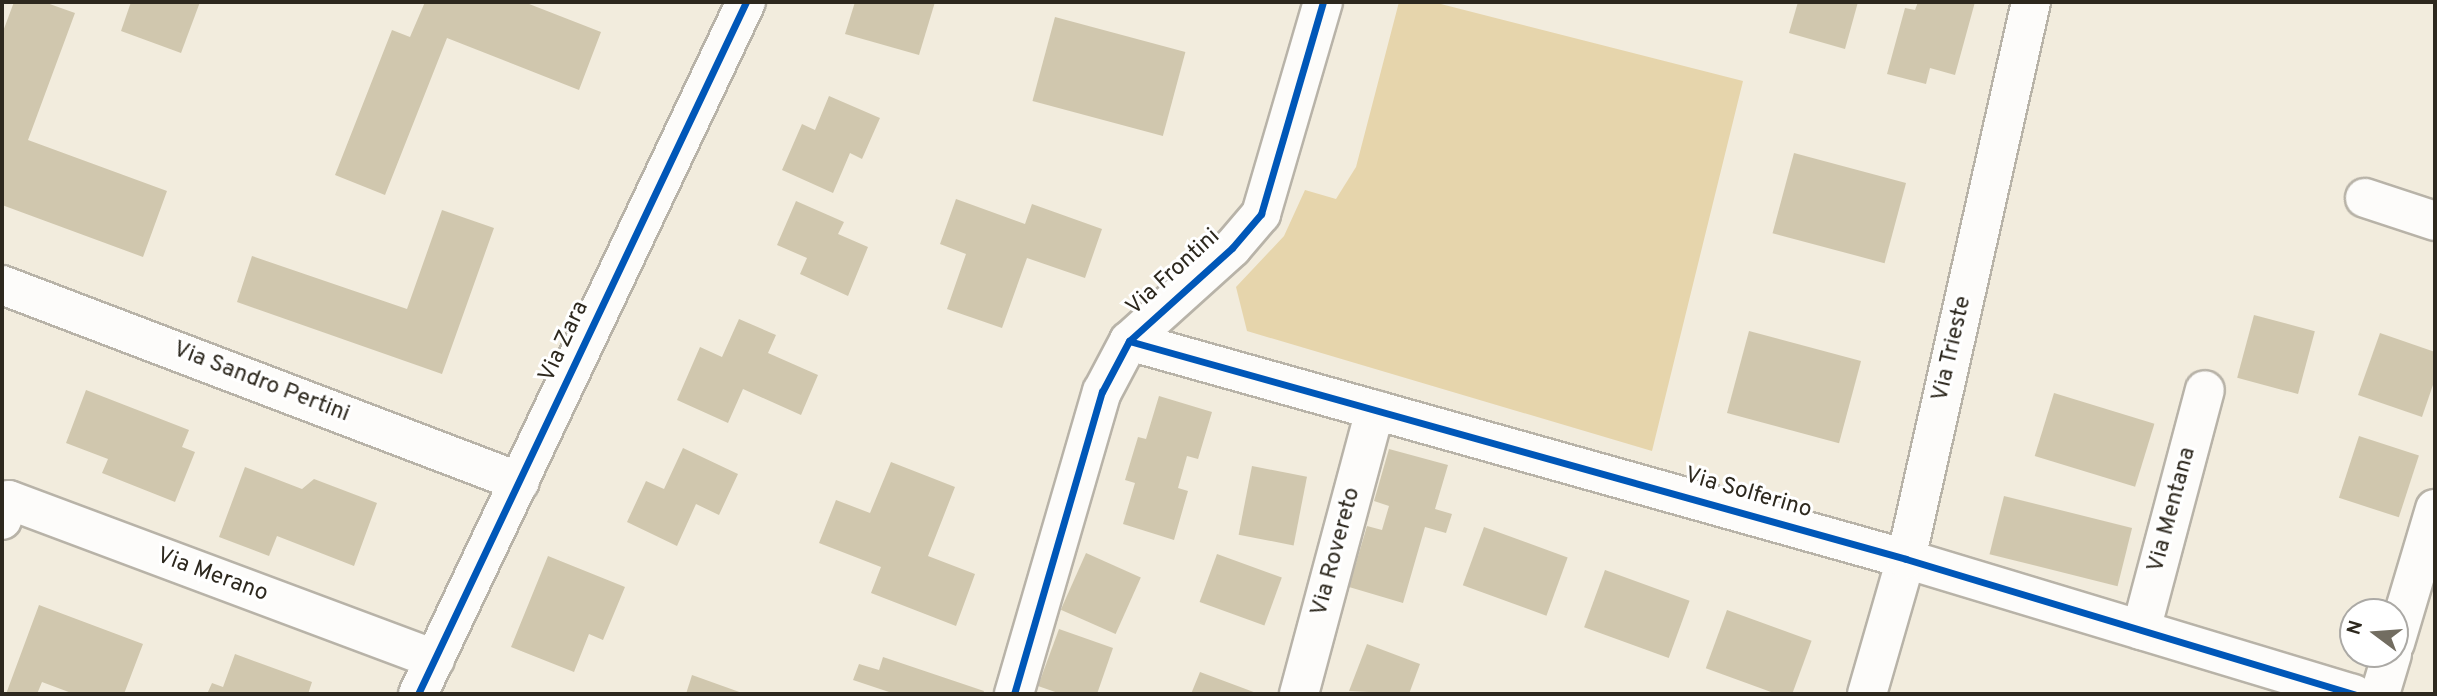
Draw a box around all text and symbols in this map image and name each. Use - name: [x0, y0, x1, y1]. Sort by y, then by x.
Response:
- street label: Via Frontini: [1122, 224, 1226, 322]
- street label: Via Trieste: [1927, 293, 1979, 405]
- street label: Via Zara: [534, 297, 596, 387]
- street label: Via Sandro Pertini: [169, 337, 353, 429]
- street label: Via Mentana: [2143, 445, 2203, 575]
- street label: Via Solferino: [1681, 463, 1815, 525]
- street label: Via Rovereto: [1307, 485, 1367, 619]
- street label: Via Merano: [153, 543, 271, 609]
- north arrow: [2339, 598, 2409, 668]
- text: N: [2342, 618, 2369, 638]

